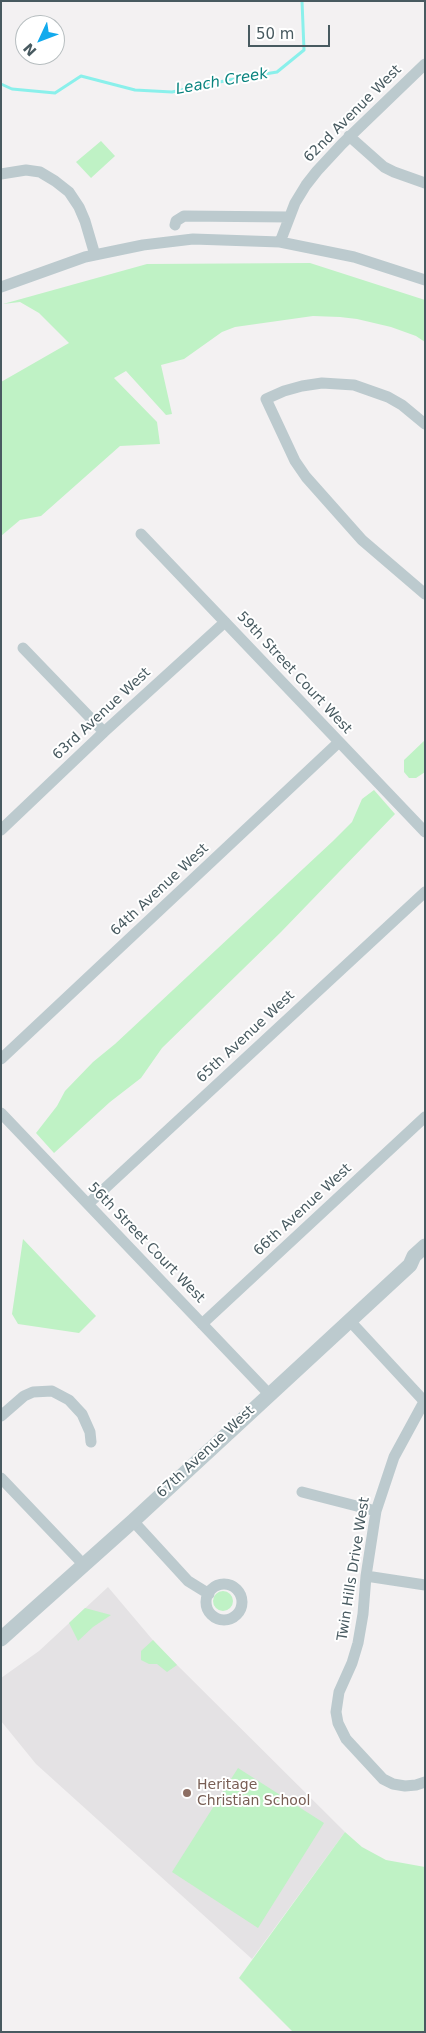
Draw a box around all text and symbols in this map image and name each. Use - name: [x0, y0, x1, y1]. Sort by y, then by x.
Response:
- north arrow: [15, 15, 65, 65]
- scale bar: [251, 15, 334, 47]
- text: 50 m: [256, 25, 294, 43]
- text: N: [20, 40, 40, 59]
- street label: 62nd Avenue West: [301, 62, 405, 166]
- water label: Leach Creek: [175, 65, 269, 99]
- street label: 59th Street Court West: [233, 608, 355, 738]
- street label: 63rd Avenue West: [50, 664, 154, 764]
- street label: 64th Avenue West: [108, 840, 212, 940]
- street label: 65th Avenue West: [194, 987, 298, 1087]
- street label: 66th Avenue West: [251, 1160, 355, 1260]
- street label: 56th Street Court West: [84, 1179, 208, 1307]
- street label: 67th Avenue West: [154, 1402, 258, 1502]
- street label: Twin Hills Drive West: [334, 1496, 374, 1642]
- place label: Heritage Christian School: [197, 1777, 310, 1810]
- marker: Heritage Christian School: [181, 1787, 193, 1799]

